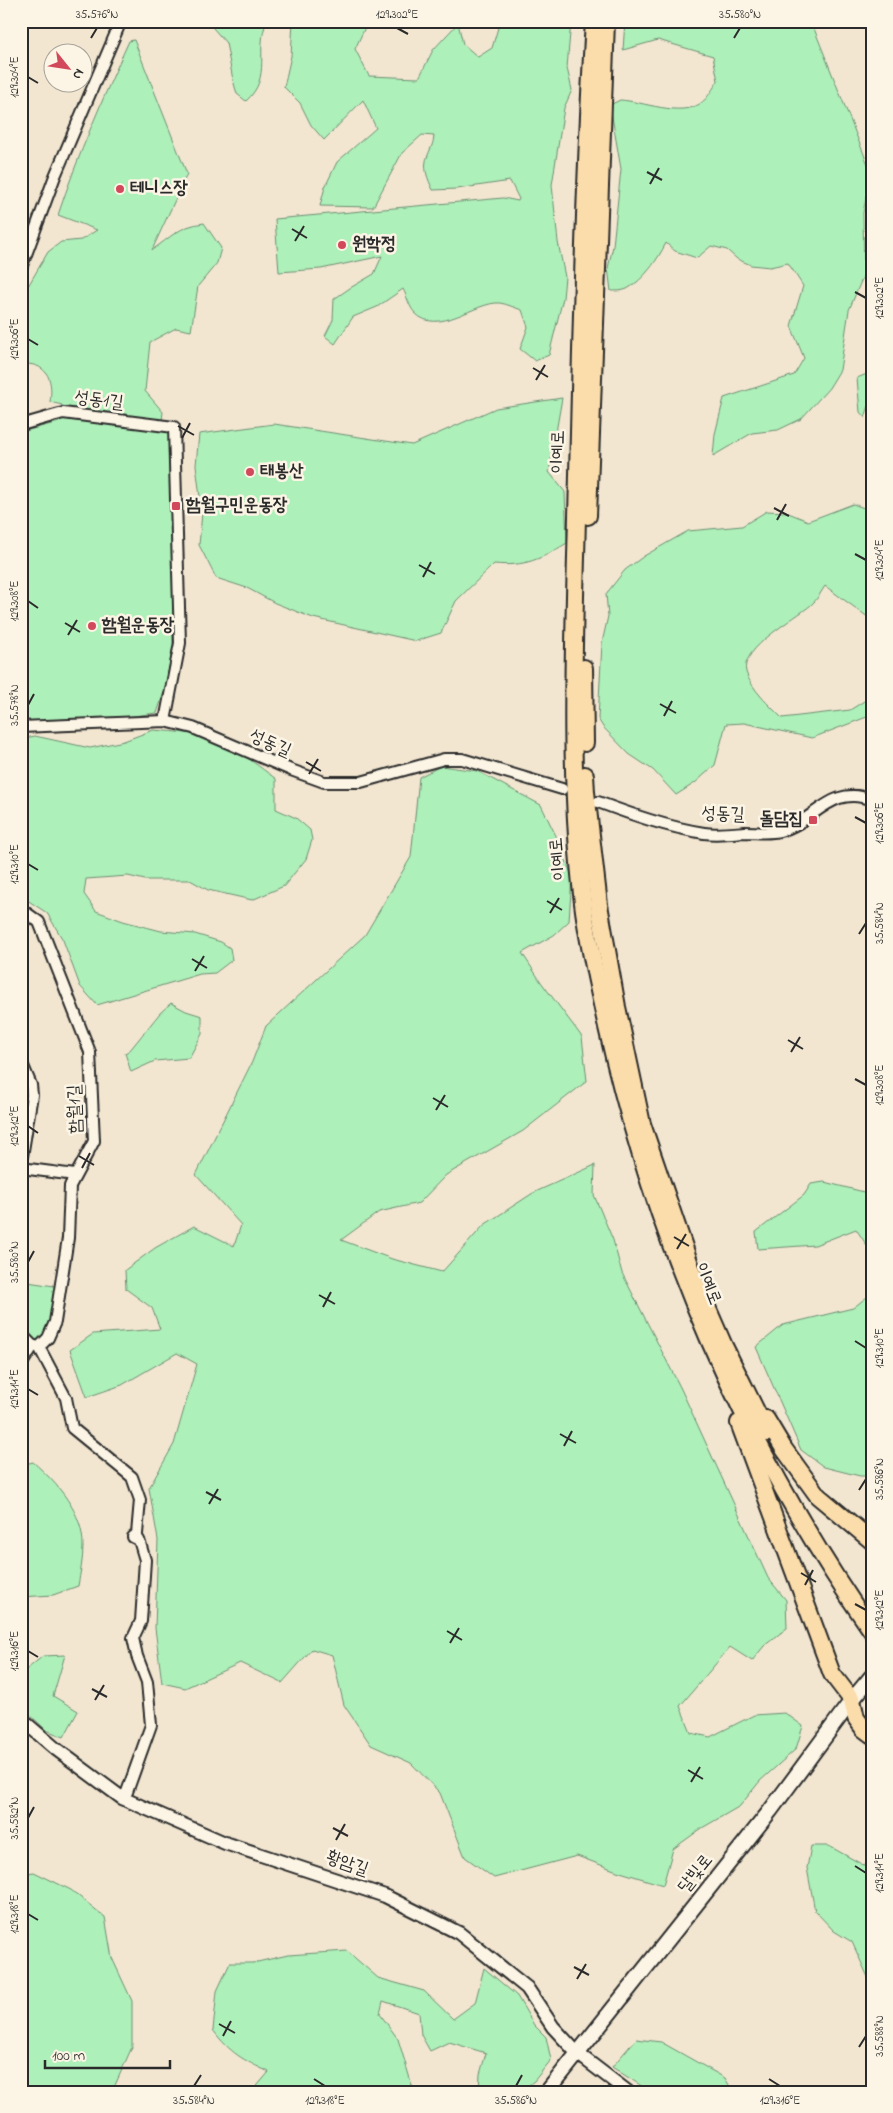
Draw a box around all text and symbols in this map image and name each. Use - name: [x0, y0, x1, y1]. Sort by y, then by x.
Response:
- text: 35.576°N: [76, 6, 118, 24]
- text: 129.302°E: [376, 6, 418, 24]
- text: 35.580°N: [719, 6, 761, 24]
- north arrow: [42, 42, 92, 92]
- text: 129.304°E: [6, 56, 24, 98]
- text: N: [67, 64, 89, 83]
- place label: 테니스장: [130, 176, 188, 202]
- marker: 테니스장: [114, 183, 126, 195]
- place label: 원학정: [352, 232, 395, 258]
- marker: 원학정: [336, 239, 348, 251]
- text: 129.302°E: [871, 277, 889, 319]
- text: 129.306°E: [6, 318, 24, 360]
- street label: 성동1길: [73, 385, 125, 417]
- street label: 이예로: [546, 430, 572, 474]
- place label: 태봉산: [260, 459, 304, 485]
- marker: 태봉산: [244, 466, 256, 478]
- place label: 함월구민운동장: [185, 493, 288, 519]
- marker: 함월구민운동장: [170, 500, 182, 512]
- text: 129.304°E: [871, 539, 889, 581]
- text: 129.308°E: [6, 581, 24, 621]
- place label: 함월운동장: [101, 613, 175, 639]
- marker: 함월운동장: [86, 620, 98, 632]
- text: 35.578°N: [6, 684, 24, 726]
- street label: 성동길: [245, 723, 296, 765]
- street label: 성동길: [701, 801, 746, 829]
- text: 129.306°E: [871, 802, 889, 844]
- place label: 돌담집: [760, 807, 803, 833]
- marker: 돌담집: [807, 814, 819, 826]
- street label: 이예로: [544, 836, 574, 882]
- text: 129.310°E: [6, 844, 24, 884]
- text: 35.584°N: [871, 902, 889, 944]
- text: 129.308°E: [871, 1065, 889, 1105]
- street label: 함월1길: [62, 1083, 90, 1134]
- text: 129.312°E: [6, 1105, 24, 1147]
- text: 35.580°N: [6, 1241, 24, 1283]
- street label: 이예로: [687, 1259, 727, 1309]
- text: 129.310°E: [871, 1328, 889, 1368]
- text: 129.314°E: [6, 1369, 24, 1409]
- text: 35.586°N: [871, 1458, 889, 1500]
- text: 129.312°E: [871, 1589, 889, 1631]
- text: 129.316°E: [6, 1631, 24, 1671]
- text: 35.582°N: [6, 1797, 24, 1839]
- street label: 황암길: [322, 1845, 372, 1884]
- street label: 달빛로: [672, 1849, 720, 1899]
- text: 129.314°E: [871, 1853, 889, 1893]
- text: 129.318°E: [6, 1894, 24, 1934]
- text: 35.588°N: [871, 2015, 889, 2057]
- scale bar: [45, 2038, 170, 2070]
- text: 100 m: [52, 2045, 85, 2067]
- text: 35.584°N: [173, 2092, 215, 2110]
- text: 129.318°E: [305, 2092, 345, 2110]
- text: 35.586°N: [495, 2092, 537, 2110]
- text: 129.316°E: [760, 2092, 800, 2110]

